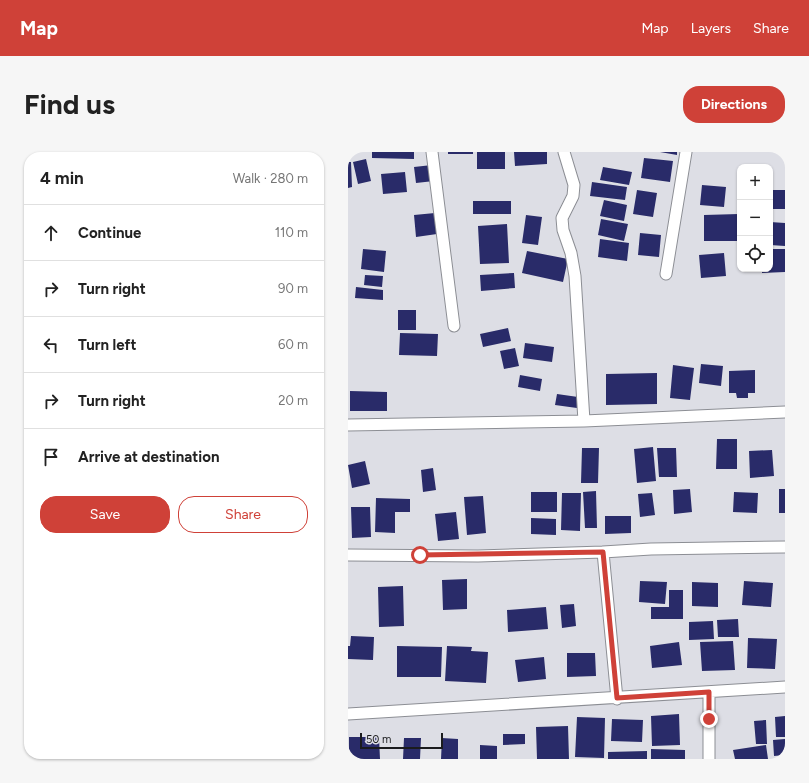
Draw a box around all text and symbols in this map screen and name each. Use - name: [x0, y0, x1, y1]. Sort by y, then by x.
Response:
- text: Map: [20, 17, 58, 40]
- text: Map: [641, 20, 669, 37]
- text: Layers: [691, 20, 731, 37]
- text: Share: [753, 20, 789, 37]
- button: Directions: [683, 86, 785, 123]
- text: Find us: [24, 87, 115, 121]
- map controls: [737, 164, 773, 272]
- button: +: [737, 164, 773, 200]
- text: 4 min: [40, 168, 84, 188]
- text: Walk · 280 m: [233, 171, 308, 186]
- button: −: [737, 200, 773, 236]
- icon: ahead: [40, 222, 62, 244]
- text: Continue: [78, 224, 141, 242]
- text: 110 m: [275, 225, 308, 240]
- button: locate: [737, 236, 773, 272]
- icon: right: [40, 278, 62, 300]
- text: Turn right: [78, 280, 146, 298]
- text: 90 m: [278, 281, 308, 296]
- icon: left: [40, 334, 62, 356]
- text: Turn left: [78, 336, 136, 354]
- text: 60 m: [278, 337, 308, 352]
- icon: right: [40, 390, 62, 412]
- text: Turn right: [78, 392, 146, 410]
- text: 20 m: [278, 393, 308, 408]
- icon: arrive: [40, 446, 62, 468]
- text: Arrive at destination: [78, 448, 219, 466]
- button: Save: [40, 496, 170, 533]
- button: Share: [178, 496, 308, 533]
- route start: [411, 546, 429, 564]
- route end: [700, 710, 718, 728]
- scale bar: [360, 731, 443, 750]
- text: 50 m: [366, 733, 391, 746]

